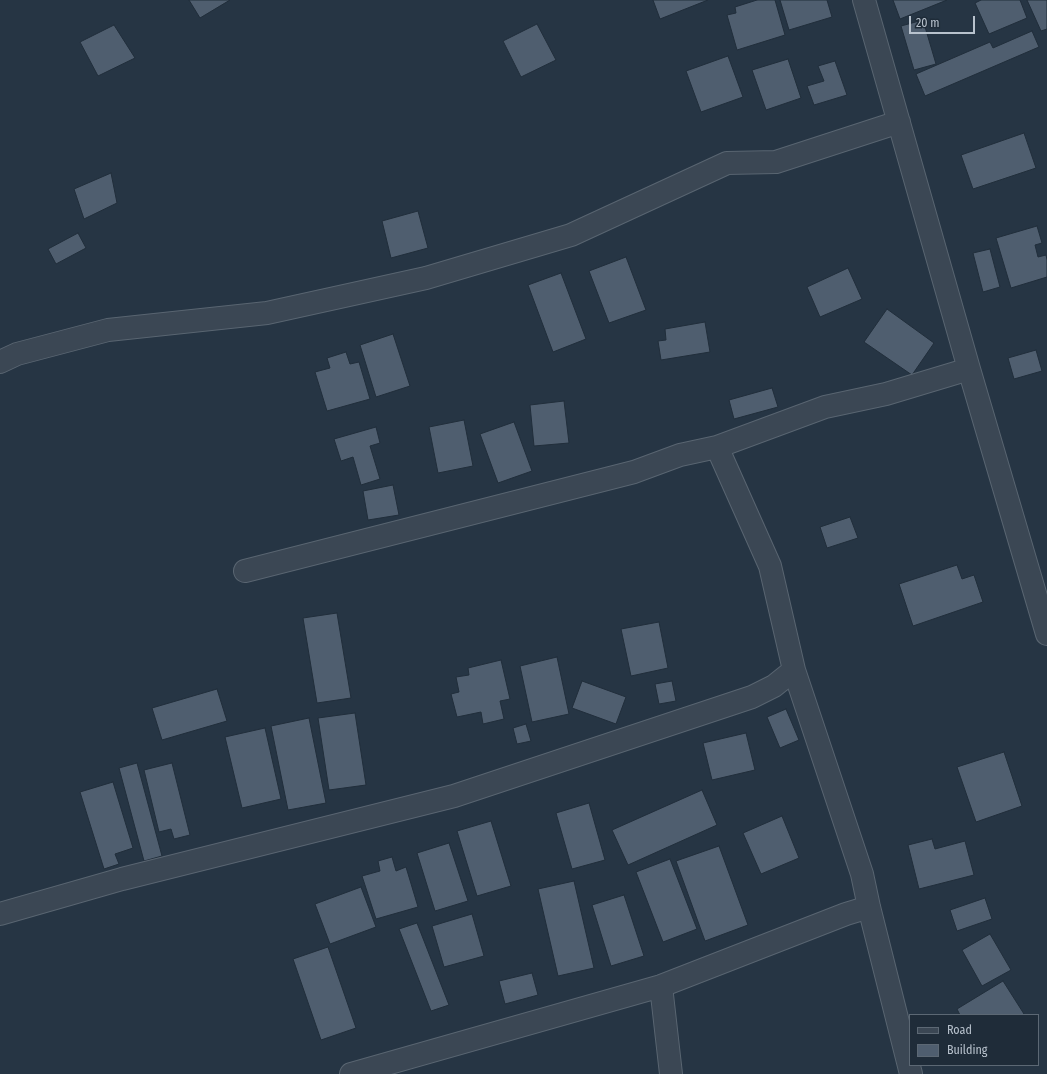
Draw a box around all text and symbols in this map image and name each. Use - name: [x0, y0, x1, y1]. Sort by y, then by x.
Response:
- scale bar: [911, 8, 977, 34]
- text: 20 m: [916, 16, 940, 30]
- legend: [909, 1014, 1039, 1066]
- text: Road: [947, 1023, 972, 1037]
- text: Building: [947, 1043, 987, 1057]

